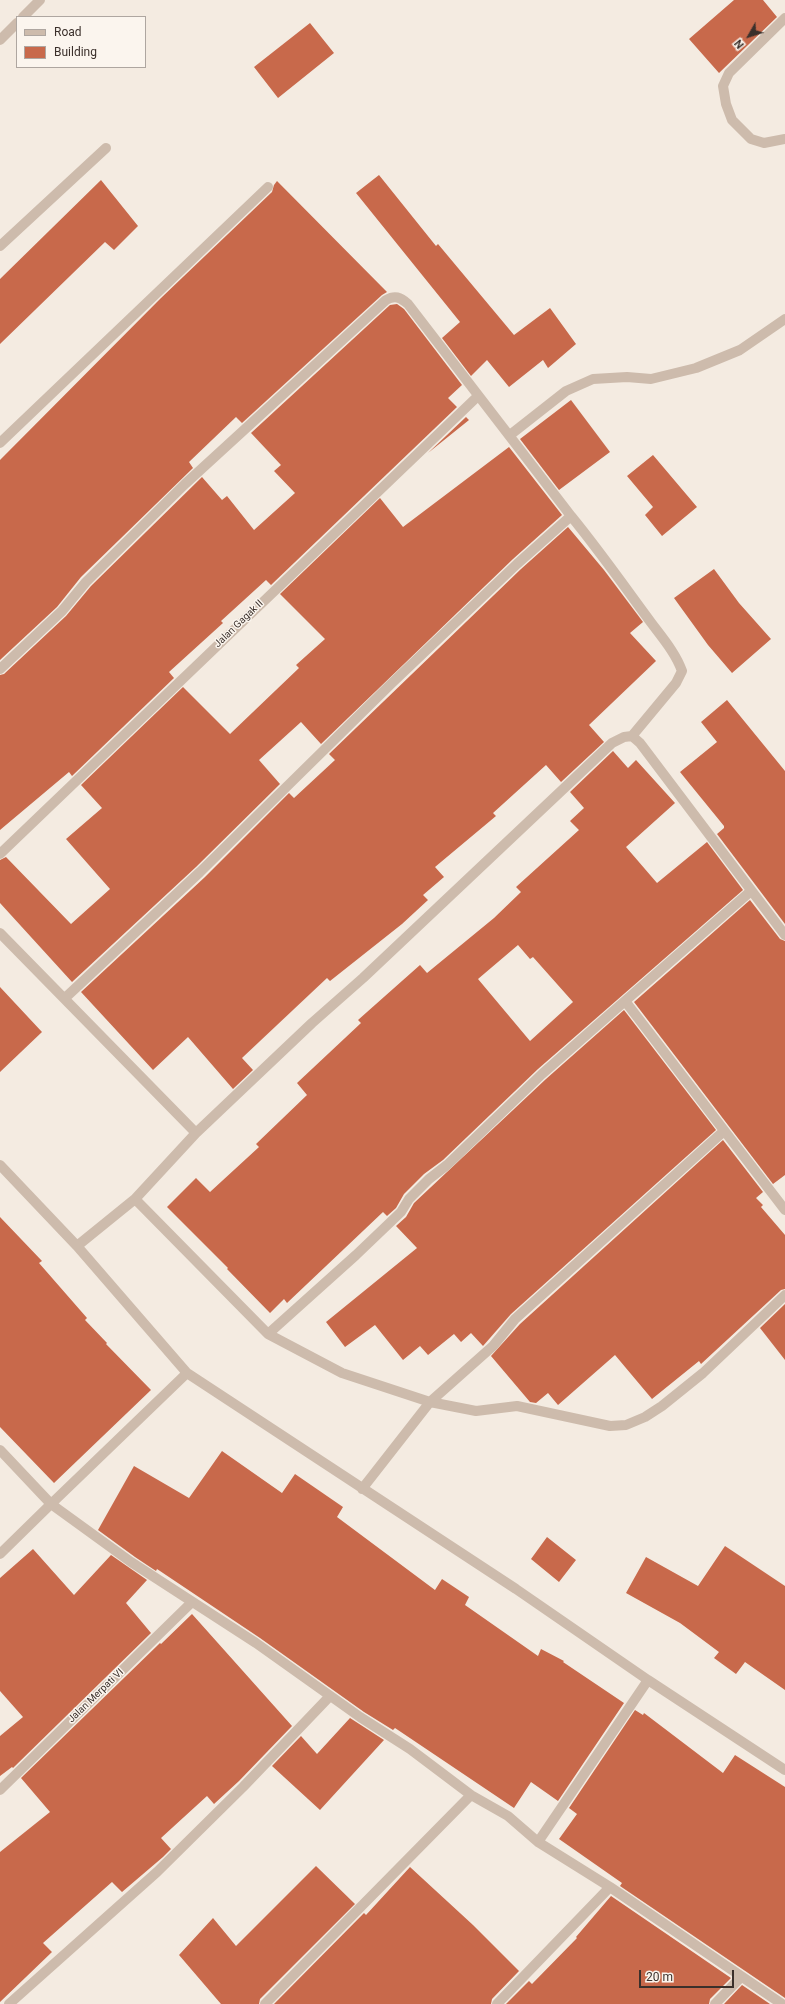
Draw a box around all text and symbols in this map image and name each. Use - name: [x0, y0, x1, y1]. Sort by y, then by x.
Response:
- legend: [16, 16, 146, 68]
- north arrow: [729, 16, 769, 56]
- text: Road: [54, 25, 82, 39]
- text: N: [732, 37, 747, 51]
- text: Building: [54, 45, 97, 59]
- street label: Jalan Gagak II: [212, 598, 266, 650]
- street label: Jalan Merpati VI: [66, 1666, 126, 1726]
- scale bar: [641, 1962, 736, 1988]
- text: 20 m: [646, 1970, 673, 1984]

